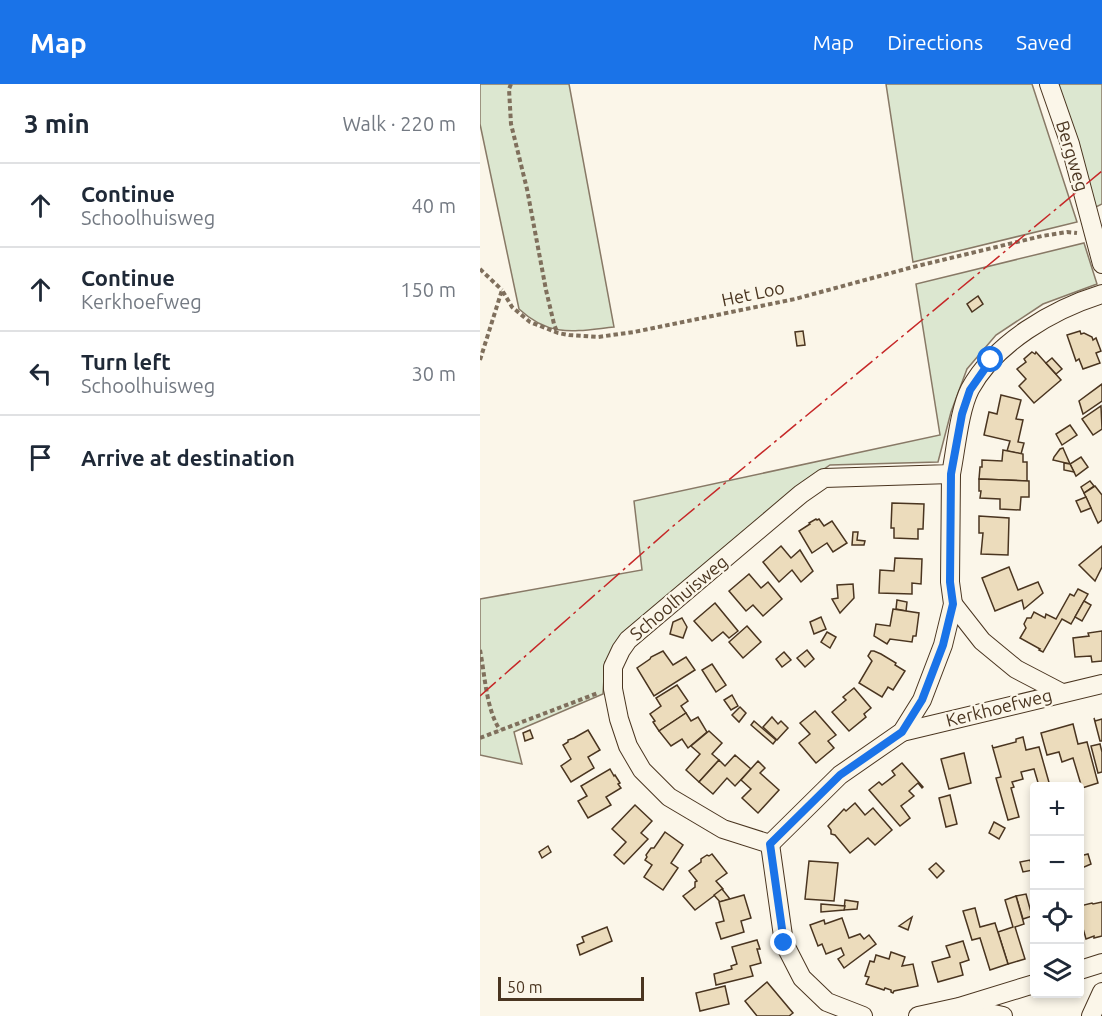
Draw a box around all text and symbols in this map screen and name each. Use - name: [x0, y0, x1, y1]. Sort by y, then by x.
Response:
- text: Map: [30, 27, 87, 58]
- text: Map: [813, 30, 854, 54]
- text: Directions: [887, 30, 983, 54]
- text: Saved: [1016, 30, 1072, 54]
- text: 3 min: [24, 109, 90, 138]
- text: Walk · 220 m: [343, 112, 456, 135]
- street label: Bergweg: [1053, 118, 1093, 193]
- text: Continue: [81, 181, 175, 206]
- icon: ahead: [24, 189, 57, 222]
- text: 40 m: [412, 194, 456, 217]
- text: Schoolhuisweg: [81, 206, 215, 229]
- text: Continue: [81, 265, 175, 290]
- icon: ahead: [24, 273, 57, 306]
- street label: Het Loo: [719, 277, 786, 309]
- text: 150 m: [400, 278, 456, 301]
- text: Kerkhoefweg: [81, 290, 202, 313]
- route start: [977, 346, 1003, 372]
- text: Turn left: [81, 349, 171, 374]
- icon: left: [24, 357, 57, 390]
- text: 30 m: [412, 362, 456, 385]
- text: Schoolhuisweg: [81, 374, 215, 397]
- icon: arrive: [24, 441, 57, 474]
- text: Arrive at destination: [81, 445, 295, 470]
- street label: Schoolhuisweg: [626, 551, 731, 644]
- street label: Kerkhoefweg: [944, 684, 1054, 730]
- map controls: [1030, 782, 1084, 998]
- button: +: [1030, 782, 1084, 836]
- button: −: [1030, 836, 1084, 890]
- button: locate: [1030, 890, 1084, 944]
- route end: [770, 929, 796, 955]
- button: layers: [1030, 944, 1084, 998]
- scale bar: [498, 974, 644, 1002]
- text: 50 m: [507, 978, 543, 996]

